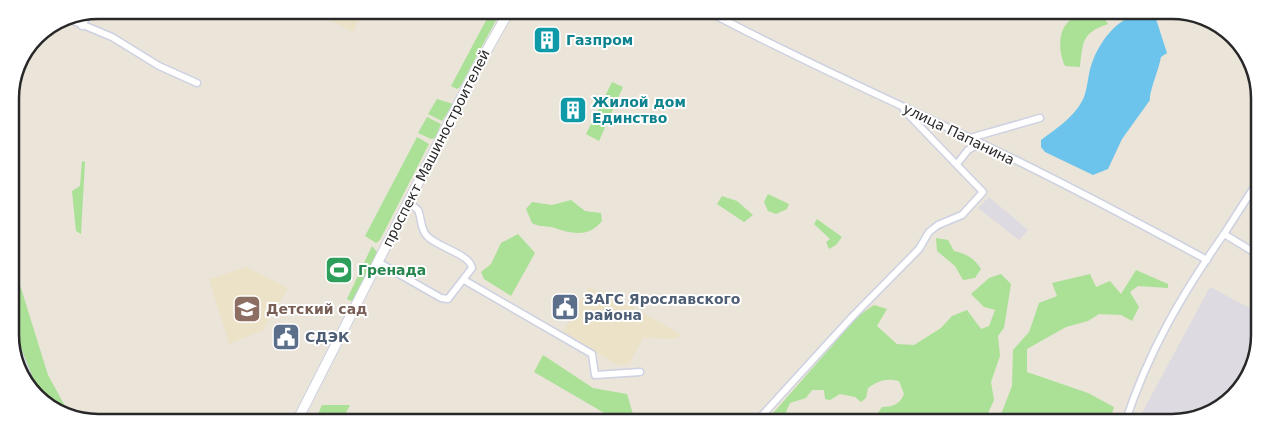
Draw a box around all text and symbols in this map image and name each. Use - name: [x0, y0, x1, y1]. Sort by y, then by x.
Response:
- building icon: Газпром: [532, 25, 562, 55]
- place label: Газпром: [566, 32, 633, 48]
- street label: проспект Машиностроителей: [379, 47, 493, 249]
- place label: Жилой дом Единство: [592, 94, 686, 126]
- building icon: Жилой дом Единство: [558, 95, 588, 125]
- street label: улица Папанина: [901, 100, 1017, 168]
- sports icon: Гренада: [324, 255, 354, 285]
- place label: Гренада: [358, 262, 426, 278]
- place label: ЗАГС Ярославского района: [584, 291, 741, 323]
- public building icon: ЗАГС Ярославского района: [550, 292, 580, 322]
- school or university icon: Детский сад: [232, 294, 262, 324]
- place label: Детский сад: [266, 301, 367, 317]
- public building icon: СДЭК: [271, 322, 301, 352]
- place label: СДЭК: [305, 329, 350, 345]

